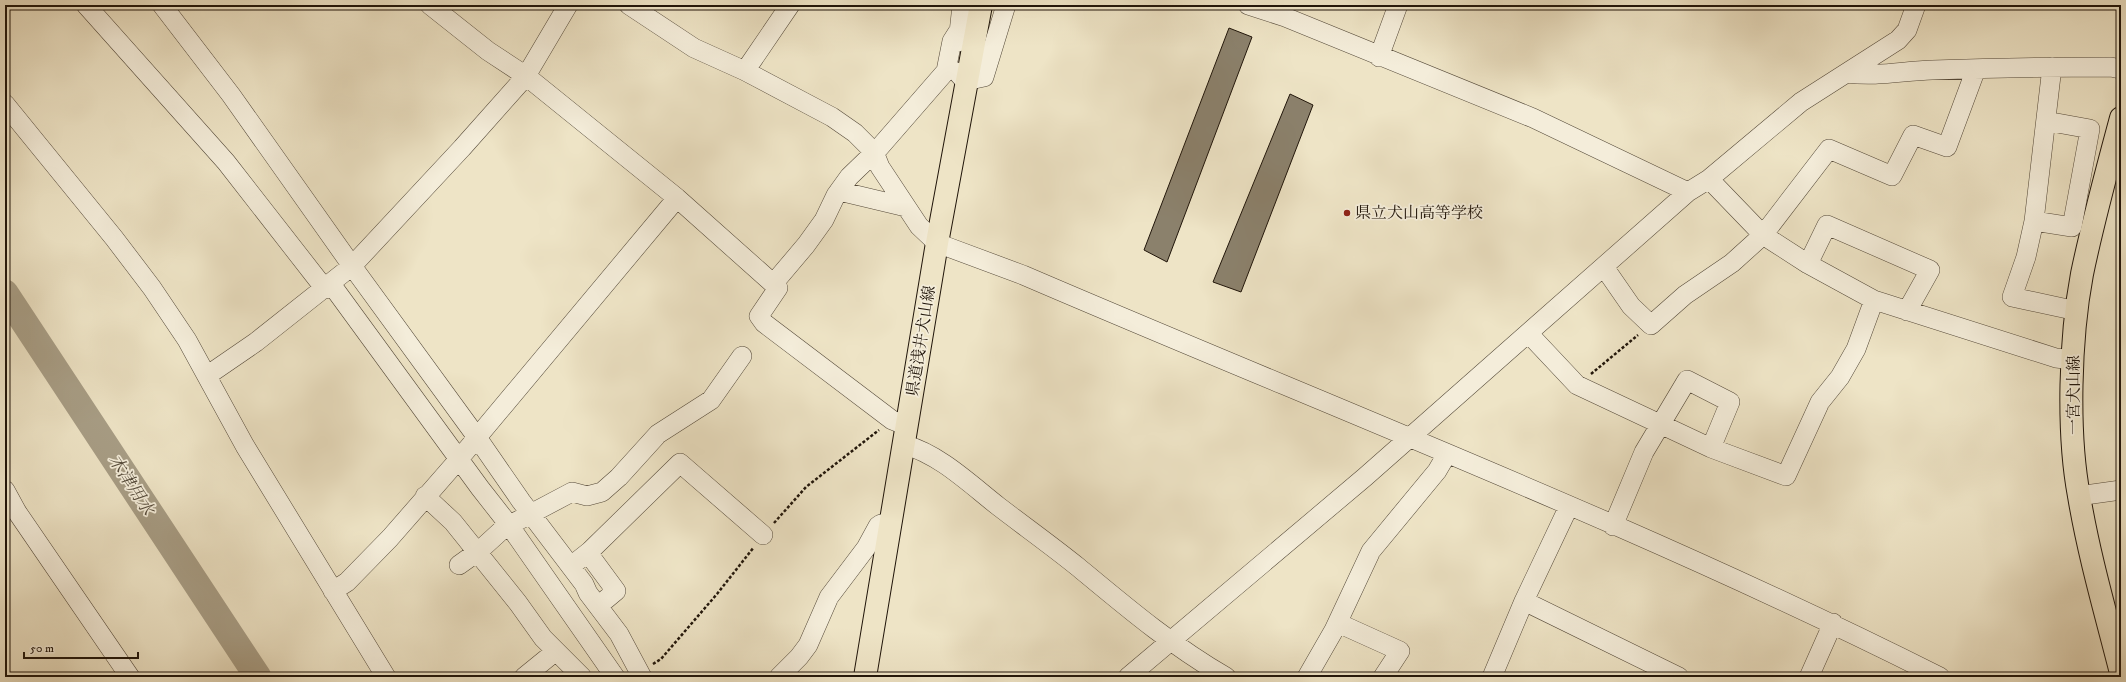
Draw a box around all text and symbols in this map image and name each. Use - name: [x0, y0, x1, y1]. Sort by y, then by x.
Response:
- place label: 県立犬山高等学校: [1355, 203, 1483, 223]
- marker: 県立犬山高等学校: [1342, 208, 1352, 218]
- street label: 県道浅井犬山線: [902, 284, 940, 398]
- street label: 一宮犬山線: [2064, 355, 2084, 435]
- water label: 木津用水: [103, 450, 160, 521]
- scale bar: [24, 634, 138, 660]
- text: 50 m: [30, 641, 54, 656]

